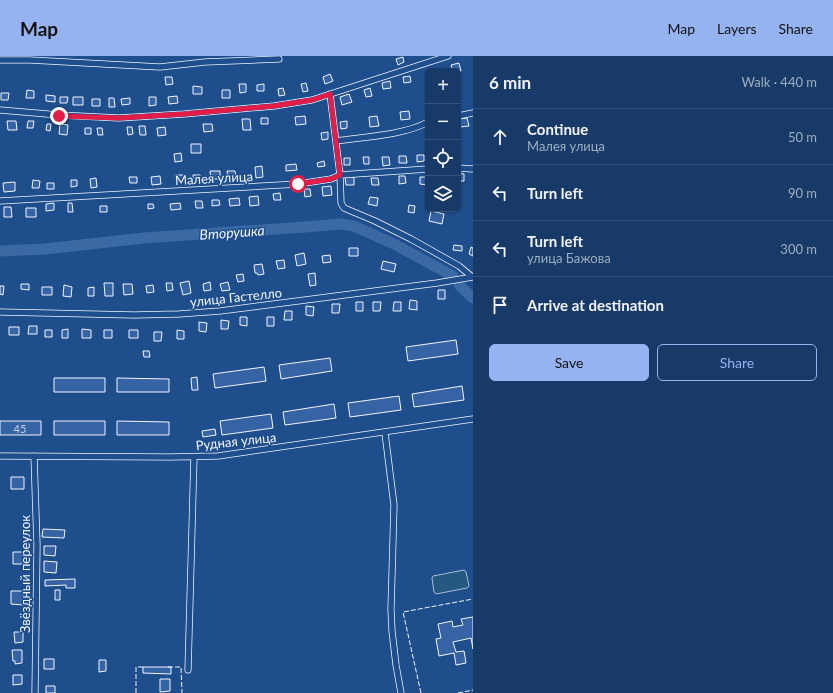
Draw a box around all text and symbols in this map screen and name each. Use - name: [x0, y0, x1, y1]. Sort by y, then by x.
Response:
- text: Map: [20, 17, 58, 40]
- text: Map: [667, 20, 695, 37]
- text: Layers: [717, 20, 757, 37]
- text: Share: [779, 20, 813, 37]
- map controls: [425, 68, 461, 212]
- button: +: [425, 68, 461, 104]
- text: 6 min: [489, 72, 531, 93]
- text: Walk · 440 m: [741, 74, 817, 90]
- button: −: [425, 104, 461, 140]
- route end: [50, 107, 68, 125]
- text: Continue: [527, 120, 588, 138]
- icon: ahead: [489, 126, 511, 148]
- text: 50 m: [788, 129, 817, 145]
- text: Малея улица: [527, 138, 605, 154]
- button: locate: [425, 140, 461, 176]
- street label: Малея улица: [175, 168, 253, 188]
- route start: [289, 175, 307, 193]
- button: layers: [425, 176, 461, 212]
- icon: left: [489, 182, 511, 204]
- text: Turn left: [527, 184, 583, 202]
- text: 90 m: [788, 185, 817, 201]
- water label: Вторушка: [199, 221, 265, 243]
- text: Turn left: [527, 232, 583, 250]
- icon: left: [489, 238, 511, 260]
- text: 300 m: [780, 241, 817, 257]
- text: улица Бажова: [527, 250, 611, 266]
- street label: улица Гастелло: [189, 284, 283, 310]
- icon: arrive: [489, 294, 511, 316]
- text: Arrive at destination: [527, 296, 664, 314]
- button: Save: [489, 344, 649, 381]
- button: Share: [657, 344, 817, 381]
- house number: 45: [14, 422, 26, 435]
- street label: Рудная улица: [195, 429, 277, 453]
- street label: Звёздный переулок: [17, 515, 33, 633]

